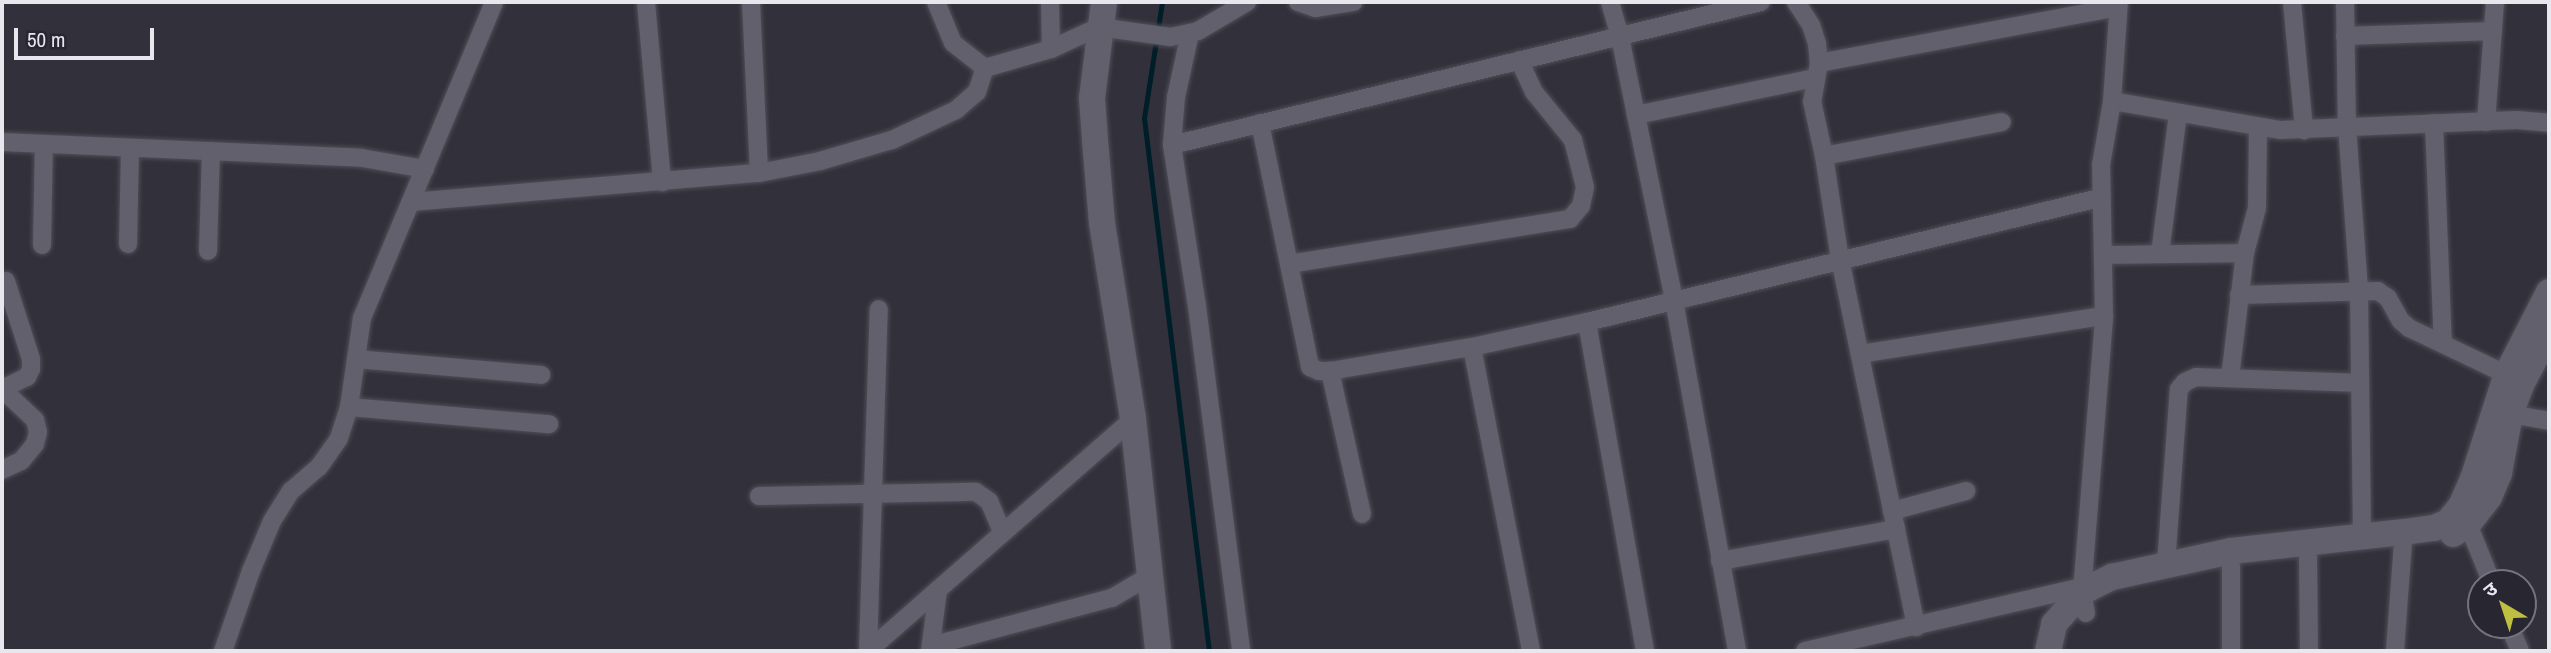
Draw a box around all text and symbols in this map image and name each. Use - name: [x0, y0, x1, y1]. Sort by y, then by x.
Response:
- scale bar: [18, 14, 158, 58]
- text: 50 m: [27, 25, 65, 54]
- north arrow: [2467, 569, 2537, 639]
- text: उ: [2478, 576, 2503, 603]

